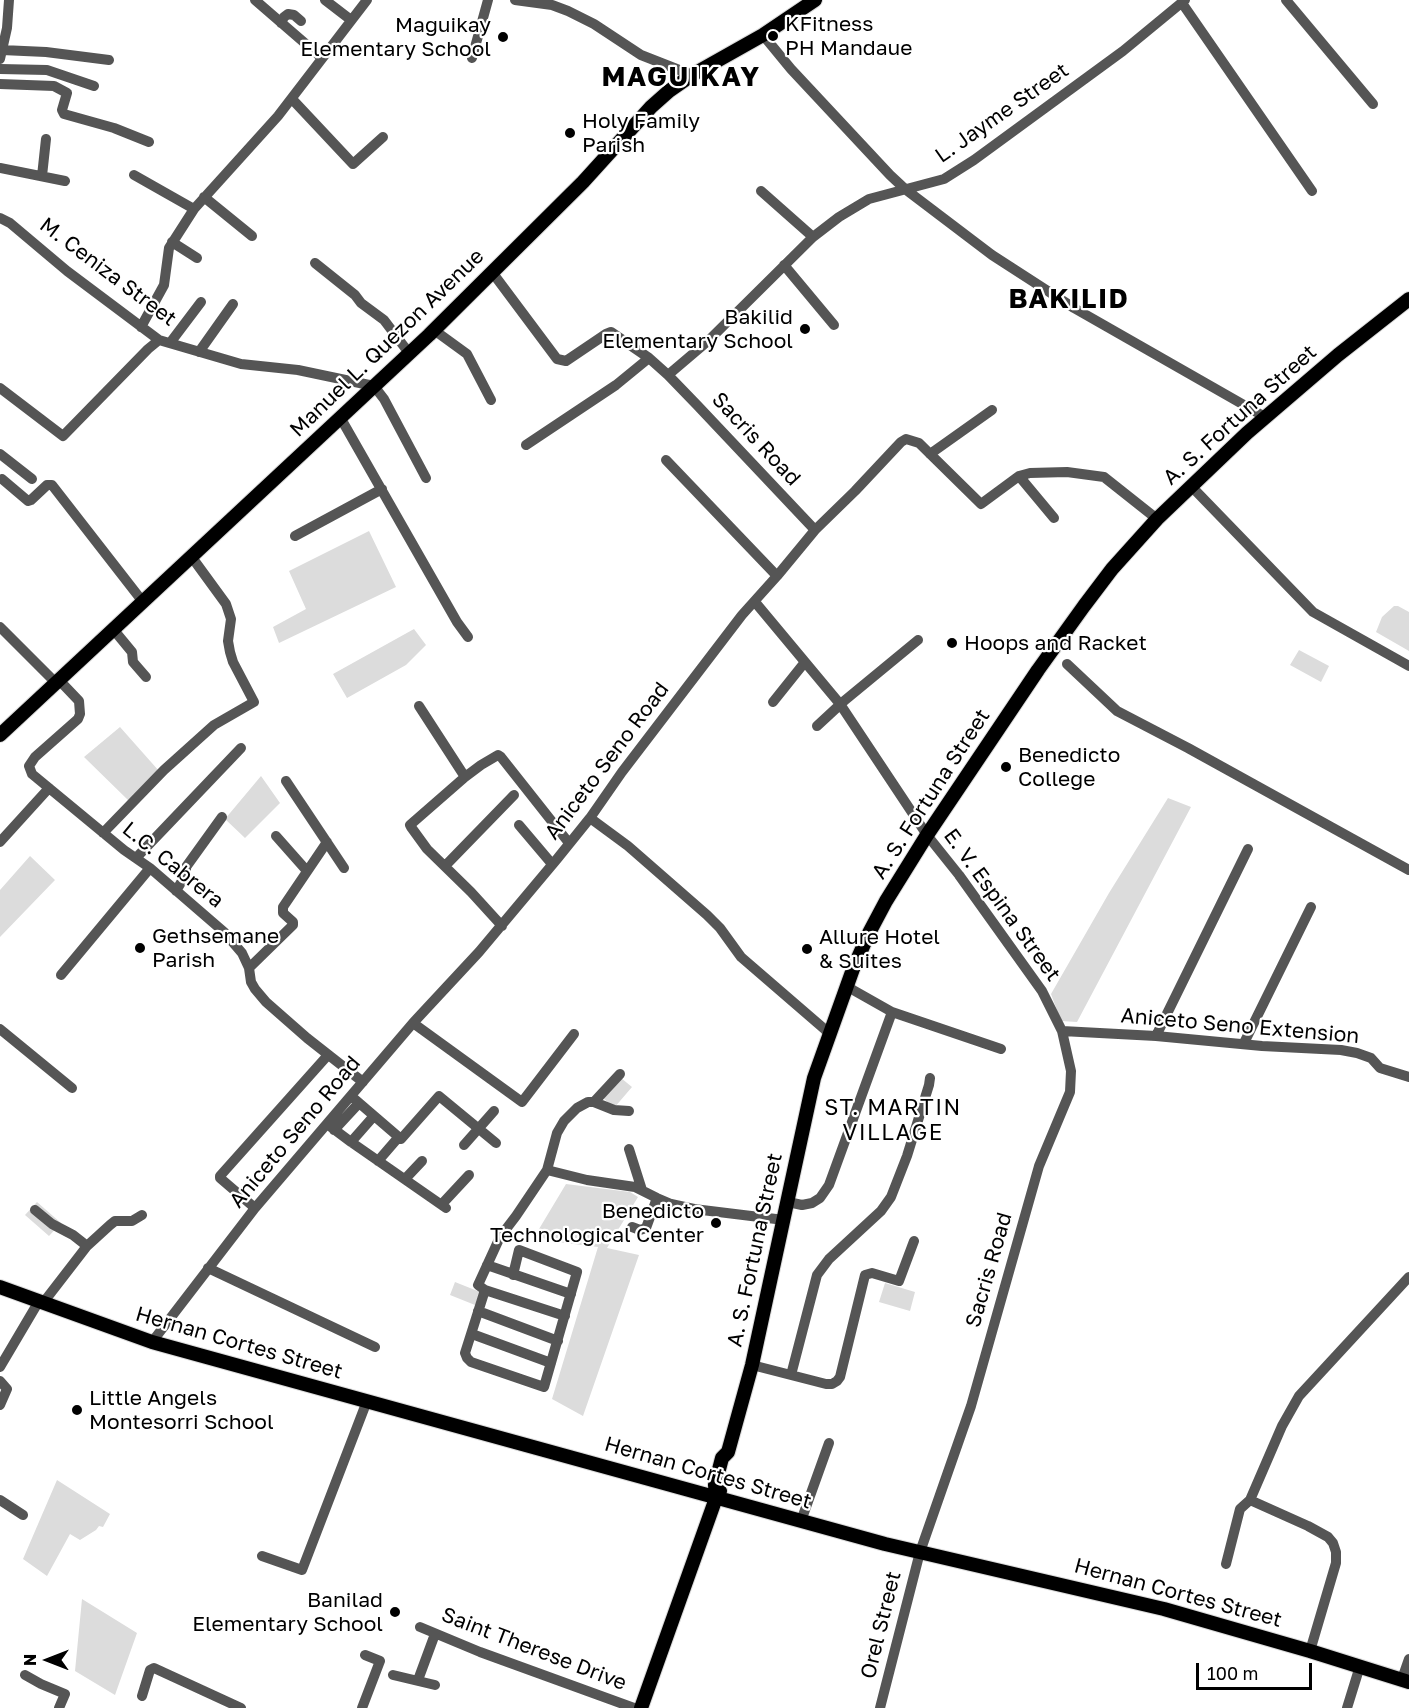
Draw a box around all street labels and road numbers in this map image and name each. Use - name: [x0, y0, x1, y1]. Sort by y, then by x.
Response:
- street label: L. Jayme Street: [930, 58, 1074, 168]
- street label: M. Ceniza Street: [35, 212, 181, 332]
- street label: Manuel L. Quezon Avenue: [285, 244, 489, 442]
- street label: A. S. Fortuna Street: [1158, 340, 1322, 490]
- street label: Sacris Road: [706, 387, 806, 491]
- street label: Aniceto Seno Road: [540, 677, 674, 845]
- street label: A. S. Fortuna Street: [867, 704, 995, 884]
- street label: L.C. Cabrera: [117, 817, 229, 913]
- street label: E. V. Espina Street: [938, 824, 1066, 986]
- street label: Aniceto Seno Extension: [1120, 1003, 1360, 1049]
- street label: Aniceto Seno Road: [224, 1051, 366, 1213]
- street label: A. S. Fortuna Street: [722, 1151, 788, 1349]
- street label: Sacris Road: [961, 1210, 1017, 1330]
- street label: Hernan Cortes Street: [133, 1301, 345, 1385]
- street label: Hernan Cortes Street: [602, 1431, 814, 1515]
- street label: Hernan Cortes Street: [1071, 1553, 1285, 1633]
- street label: Orel Street: [855, 1569, 907, 1681]
- street label: Saint Therese Drive: [438, 1602, 630, 1696]

